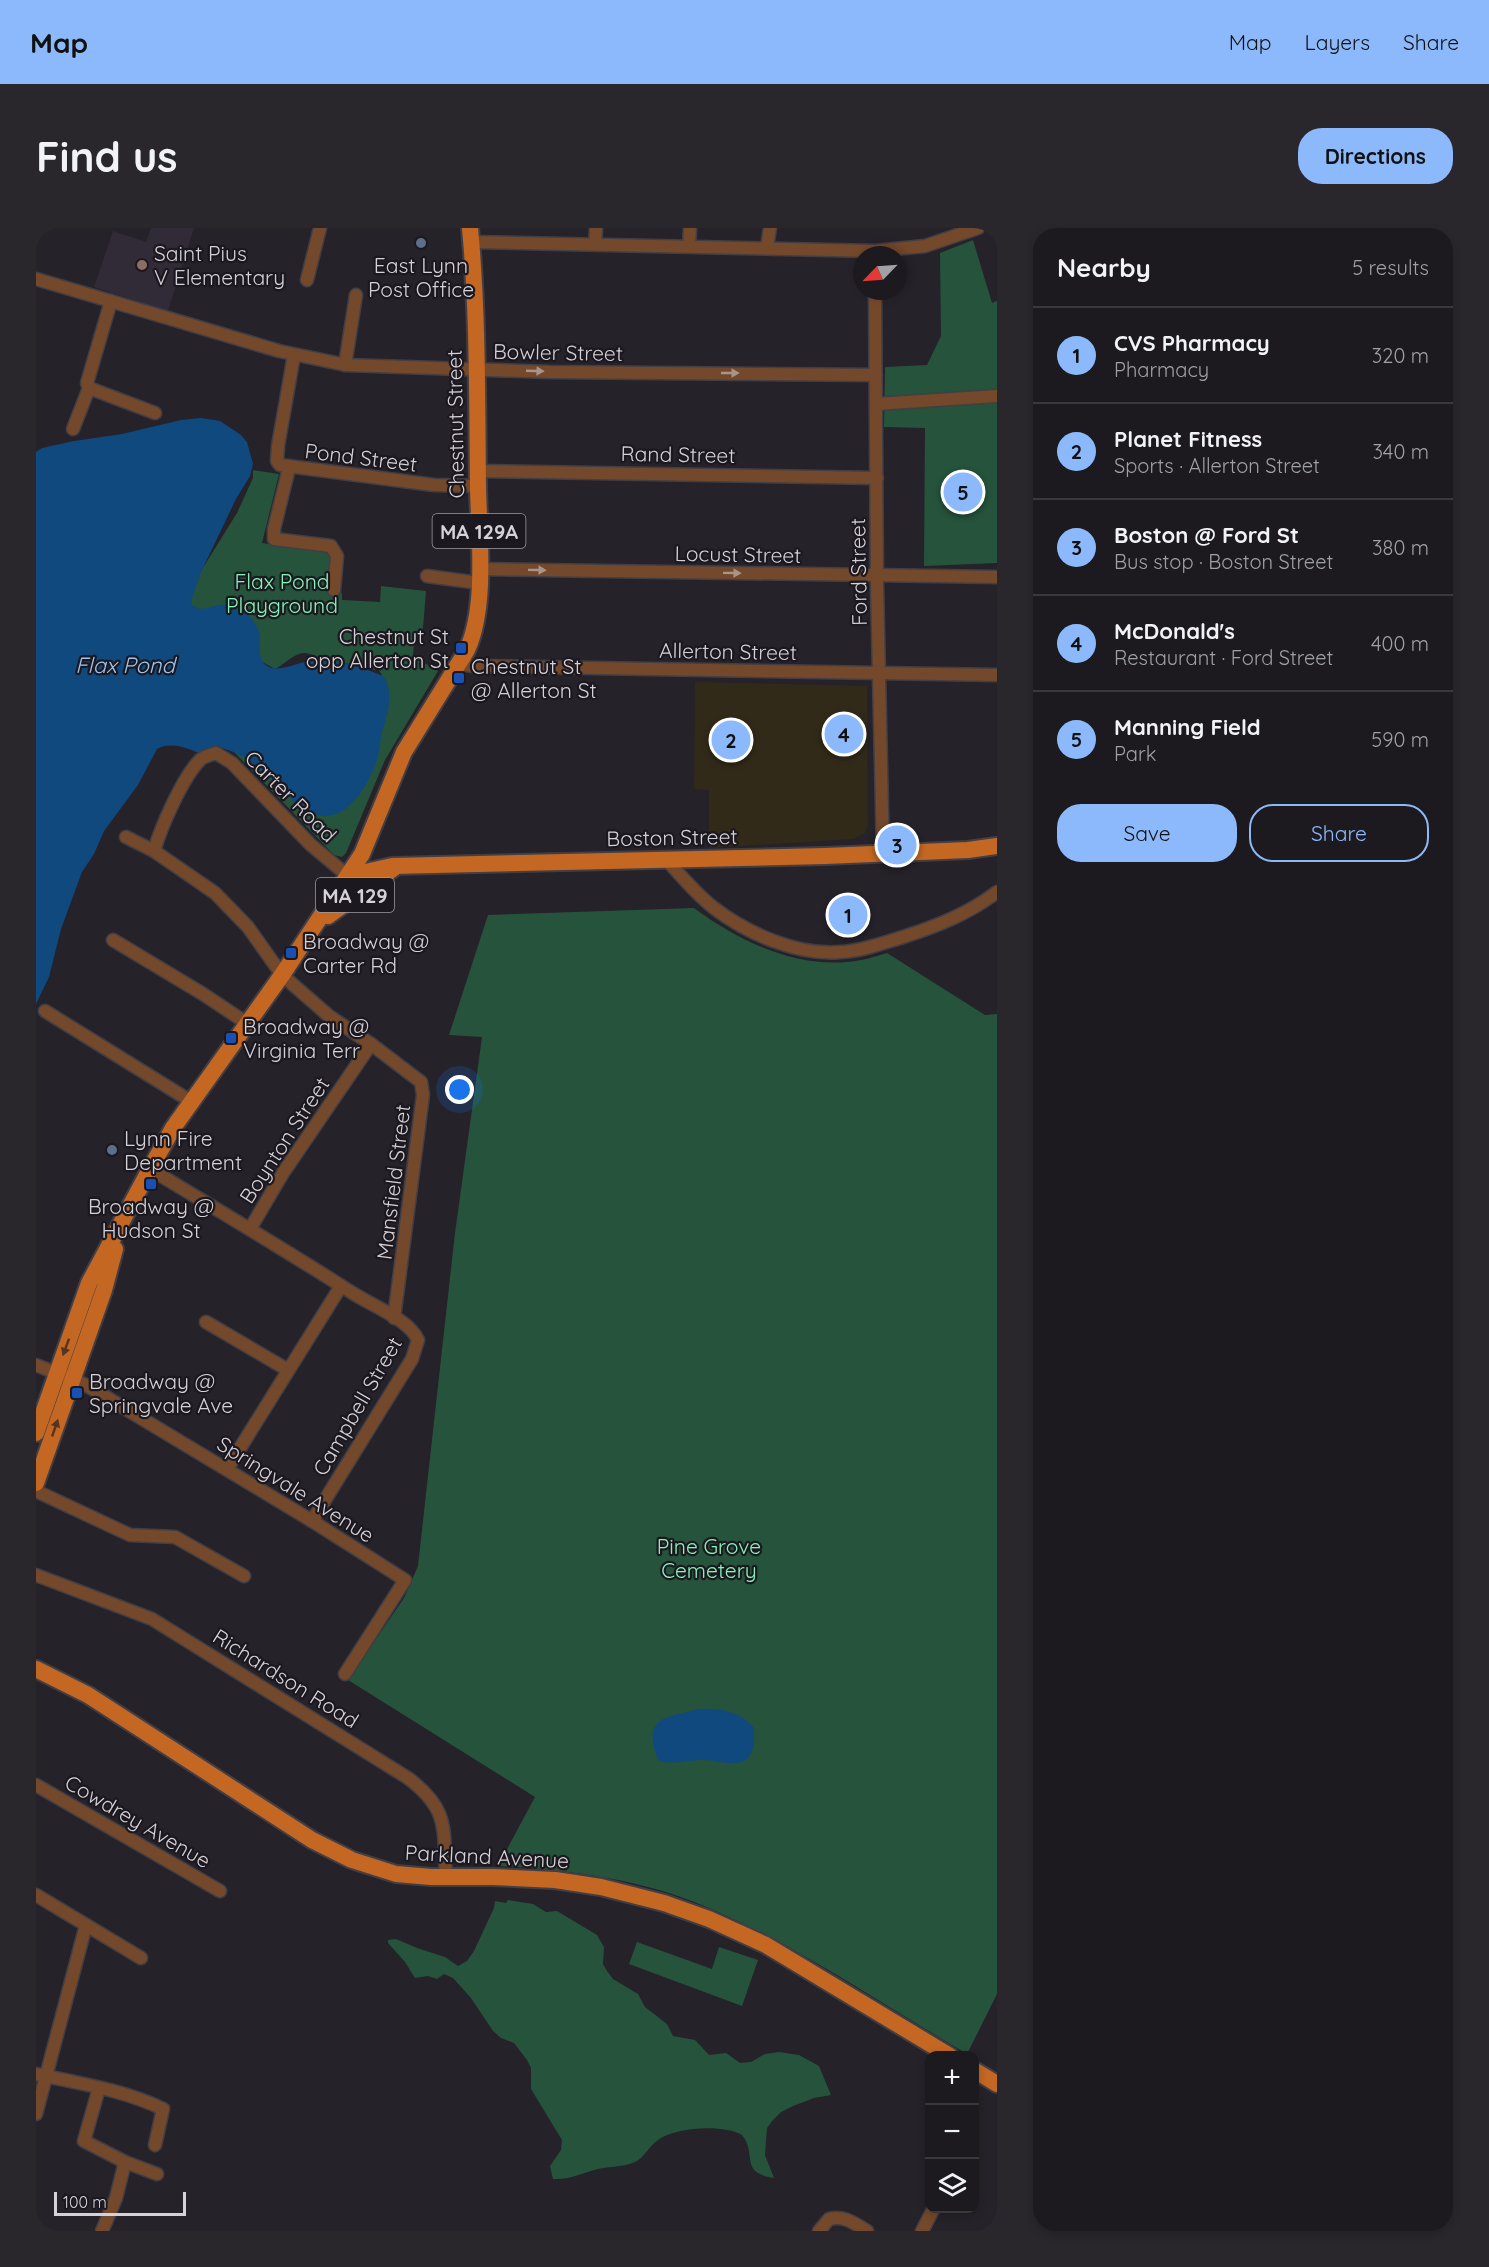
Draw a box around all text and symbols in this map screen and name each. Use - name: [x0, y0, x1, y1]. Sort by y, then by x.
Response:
- text: Map: [30, 25, 88, 60]
- text: Map: [1229, 29, 1272, 55]
- text: Layers: [1305, 29, 1370, 55]
- text: Share: [1403, 29, 1459, 55]
- button: Directions: [1298, 128, 1453, 184]
- text: Find us: [36, 130, 178, 183]
- marker: East Lynn Post Office: [414, 236, 428, 250]
- place label: Saint Pius V Elementary: [154, 240, 285, 290]
- north arrow: [853, 246, 907, 300]
- text: Nearby: [1057, 251, 1151, 284]
- place label: East Lynn Post Office: [368, 252, 474, 302]
- text: 5 results: [1352, 255, 1429, 280]
- marker: Saint Pius V Elementary: [135, 258, 149, 272]
- text: CVS Pharmacy: [1114, 329, 1270, 357]
- street label: Bowler Street: [493, 338, 623, 366]
- text: 1: [1073, 343, 1080, 368]
- text: 320 m: [1372, 343, 1429, 368]
- street label: Chestnut Street: [441, 349, 469, 499]
- text: Pharmacy: [1114, 357, 1209, 382]
- one-way arrow: [525, 367, 544, 376]
- one-way arrow: [720, 368, 739, 378]
- text: Planet Fitness: [1114, 425, 1262, 453]
- street label: Pond Street: [303, 437, 419, 477]
- text: 2: [1071, 439, 1082, 464]
- text: 340 m: [1372, 439, 1429, 464]
- street label: Rand Street: [620, 440, 736, 468]
- text: Sports · Allerton Street: [1114, 453, 1320, 478]
- pin: 5: [944, 470, 982, 514]
- road number: MA 129A: [432, 514, 526, 548]
- street label: Ford Street: [844, 518, 872, 626]
- text: Boston @ Ford St: [1114, 521, 1299, 549]
- text: 3: [1071, 535, 1082, 560]
- text: 380 m: [1372, 535, 1429, 560]
- street label: Locust Street: [674, 540, 802, 568]
- text: Bus stop · Boston Street: [1114, 549, 1333, 574]
- one-way arrow: [528, 565, 547, 575]
- park label: Flax Pond Playground: [226, 568, 338, 618]
- one-way arrow: [723, 569, 742, 578]
- text: McDonald's: [1114, 617, 1235, 645]
- place label: Chestnut St opp Allerton St: [306, 623, 449, 673]
- text: 4: [1071, 631, 1082, 656]
- text: 400 m: [1371, 631, 1429, 656]
- street label: Allerton Street: [659, 637, 797, 665]
- marker: Chestnut St opp Allerton St: [454, 641, 468, 655]
- text: Restaurant · Ford Street: [1114, 645, 1333, 670]
- water label: Flax Pond: [75, 651, 178, 679]
- place label: Chestnut St @ Allerton St: [471, 653, 597, 703]
- marker: Chestnut St @ Allerton St: [452, 671, 466, 685]
- pin: 4: [824, 712, 864, 756]
- text: Manning Field: [1114, 713, 1261, 741]
- pin: 2: [712, 718, 750, 762]
- text: 5: [1071, 727, 1082, 752]
- text: 590 m: [1371, 727, 1429, 752]
- text: Park: [1114, 741, 1156, 766]
- street label: Carter Road: [240, 745, 342, 847]
- button: Save: [1057, 804, 1237, 862]
- button: Share: [1249, 804, 1429, 862]
- pin: 3: [878, 822, 916, 868]
- street label: Boston Street: [606, 823, 738, 851]
- road number: MA 129: [316, 878, 394, 912]
- pin: 1: [828, 892, 868, 938]
- place label: Broadway @ Carter Rd: [303, 928, 429, 978]
- marker: Broadway @ Carter Rd: [284, 946, 298, 960]
- place label: Broadway @ Virginia Terr: [243, 1013, 369, 1063]
- marker: Broadway @ Virginia Terr: [224, 1031, 238, 1045]
- street label: Boynton Street: [234, 1072, 334, 1208]
- your location: [445, 1075, 474, 1104]
- street label: Mansfield Street: [371, 1103, 415, 1261]
- place label: Lynn Fire Department: [124, 1125, 242, 1175]
- marker: Lynn Fire Department: [105, 1143, 119, 1157]
- marker: Broadway @ Hudson St: [144, 1177, 158, 1191]
- place label: Broadway @ Hudson St: [88, 1193, 214, 1243]
- street label: Campbell Street: [307, 1332, 407, 1480]
- one-way arrow: [61, 1338, 70, 1356]
- place label: Broadway @ Springvale Ave: [89, 1368, 233, 1418]
- marker: Broadway @ Springvale Ave: [70, 1386, 84, 1400]
- one-way arrow: [50, 1419, 60, 1437]
- street label: Springvale Avenue: [213, 1430, 379, 1548]
- park label: Pine Grove Cemetery: [657, 1533, 761, 1583]
- street label: Richardson Road: [208, 1623, 364, 1733]
- street label: Cowdrey Avenue: [61, 1769, 215, 1873]
- street label: Parkland Avenue: [404, 1839, 570, 1873]
- map controls: [925, 2051, 979, 2213]
- button: +: [925, 2051, 979, 2105]
- button: −: [925, 2105, 979, 2159]
- button: layers: [925, 2159, 979, 2213]
- scale bar: [54, 2189, 186, 2216]
- text: 100 m: [63, 2192, 107, 2212]

